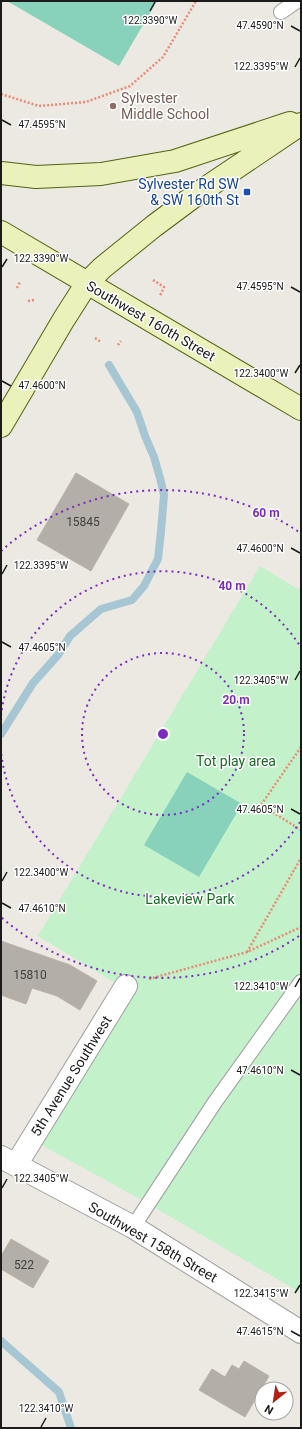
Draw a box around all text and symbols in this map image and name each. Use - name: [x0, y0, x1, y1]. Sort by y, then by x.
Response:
- text: 122.3390°W: [123, 15, 177, 26]
- text: 47.4590°N: [236, 20, 284, 31]
- text: 122.3395°W: [234, 61, 288, 72]
- place label: Sylvester Middle School: [121, 90, 209, 122]
- marker: Sylvester Middle School: [108, 101, 118, 111]
- text: 47.4595°N: [18, 119, 66, 130]
- place label: Sylvester Rd SW & SW 160th St: [138, 176, 240, 208]
- marker: Sylvester Rd SW & SW 160th St: [242, 187, 252, 197]
- text: 122.3390°W: [14, 253, 68, 264]
- street label: Southwest 160th Street: [84, 278, 219, 365]
- text: 47.4595°N: [236, 281, 284, 292]
- text: 122.3400°W: [234, 368, 288, 379]
- text: 47.4600°N: [18, 380, 66, 391]
- text: 60 m: [252, 506, 280, 520]
- house number: 15845: [66, 515, 100, 529]
- text: 47.4600°N: [236, 543, 284, 554]
- text: 122.3395°W: [14, 560, 68, 571]
- text: 40 m: [218, 579, 246, 593]
- text: 47.4605°N: [18, 642, 66, 653]
- text: 122.3405°W: [234, 675, 288, 686]
- text: 20 m: [222, 693, 250, 707]
- centre of rings: [156, 727, 170, 741]
- park label: Tot play area: [196, 753, 276, 769]
- text: 47.4605°N: [236, 804, 284, 815]
- text: 122.3400°W: [14, 867, 68, 878]
- park label: Lakeview Park: [145, 891, 236, 907]
- text: 47.4610°N: [18, 903, 66, 914]
- house number: 15810: [13, 968, 47, 982]
- text: 122.3410°W: [234, 981, 288, 992]
- street label: 5th Avenue Southwest: [27, 1012, 115, 1139]
- text: 47.4610°N: [236, 1065, 284, 1076]
- text: 122.3405°W: [14, 1173, 68, 1184]
- street label: Southwest 158th Street: [86, 1199, 221, 1286]
- house number: 522: [14, 1258, 34, 1272]
- text: 122.3415°W: [234, 1288, 288, 1299]
- text: 47.4615°N: [236, 1326, 284, 1337]
- north arrow: [254, 1381, 294, 1421]
- text: N: [262, 1402, 276, 1417]
- text: 122.3410°W: [19, 1403, 73, 1414]

